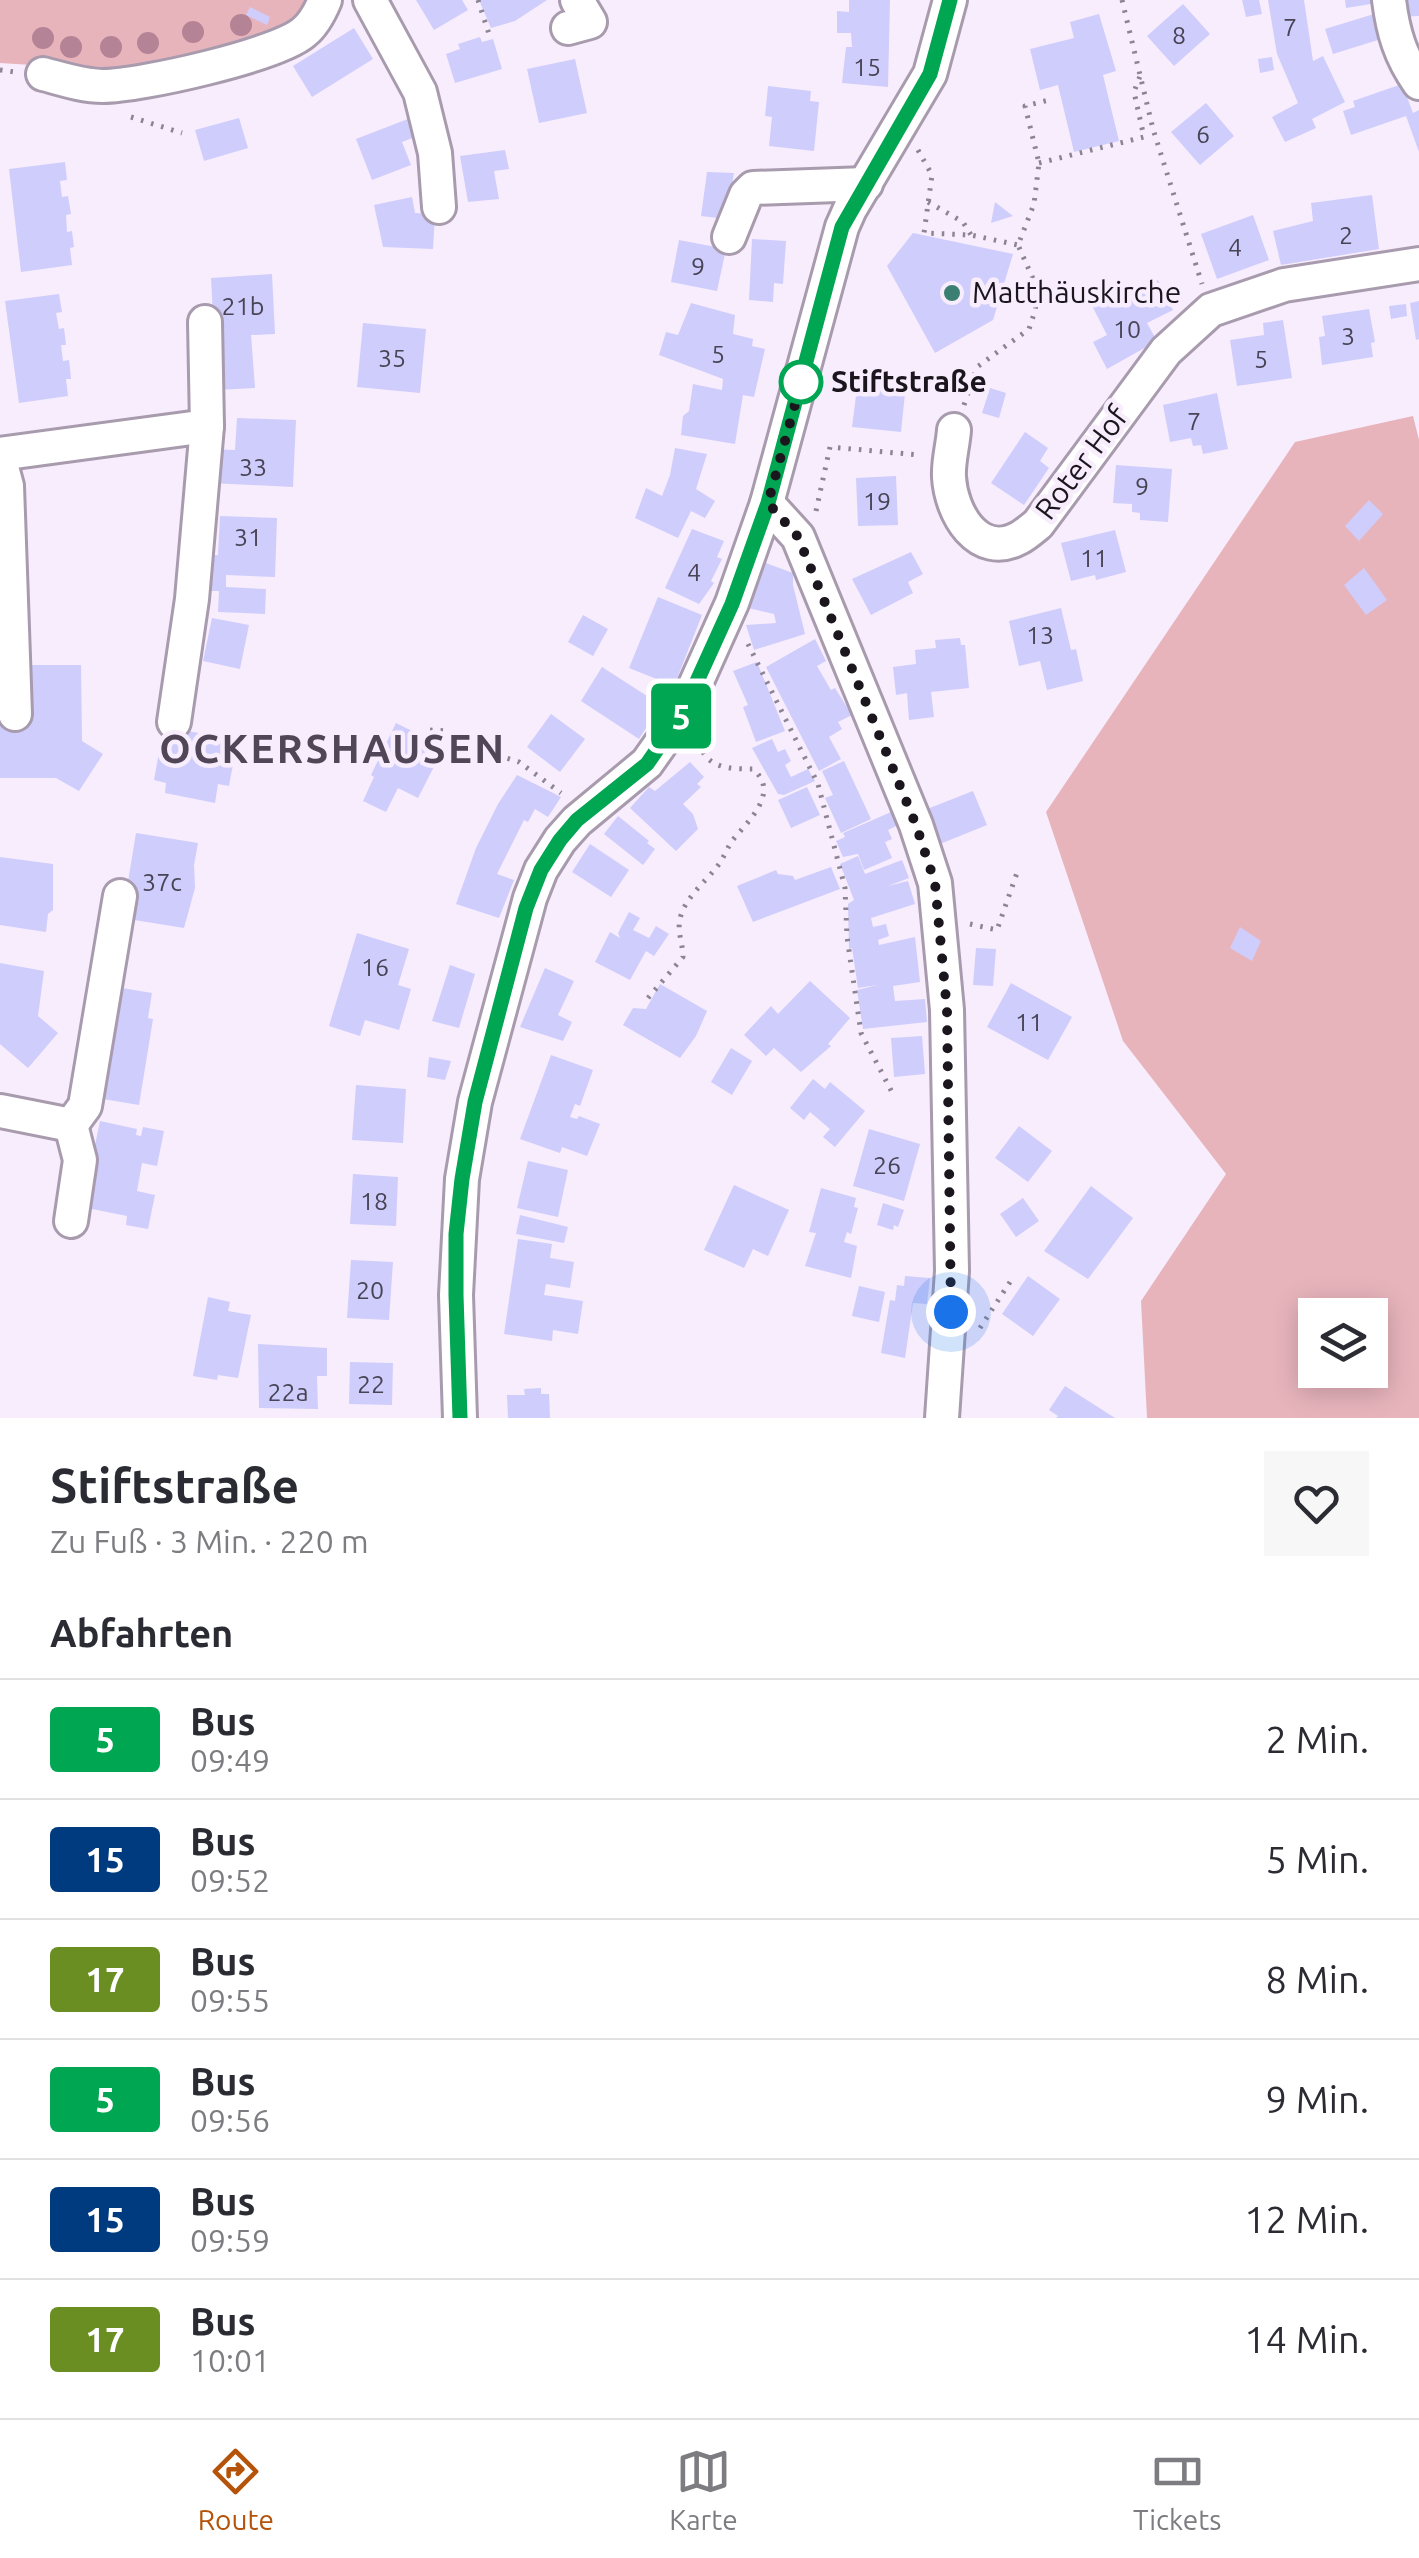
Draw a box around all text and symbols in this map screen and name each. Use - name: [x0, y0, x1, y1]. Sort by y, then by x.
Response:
- house number: 7: [1283, 13, 1297, 41]
- house number: 8: [1172, 21, 1186, 49]
- house number: 15: [853, 53, 881, 81]
- house number: 6: [1196, 120, 1210, 148]
- house number: 2: [1339, 221, 1353, 249]
- house number: 4: [1228, 233, 1242, 261]
- house number: 9: [691, 252, 705, 280]
- place label: Matthäuskirche: [972, 275, 1181, 309]
- marker: Matthäuskirche: [941, 282, 963, 304]
- house number: 21b: [222, 292, 264, 320]
- house number: 10: [1113, 315, 1141, 343]
- house number: 3: [1341, 322, 1355, 350]
- house number: 5: [711, 340, 725, 368]
- house number: 35: [378, 344, 406, 372]
- house number: 5: [1254, 345, 1268, 373]
- marker: Stiftstraße: [780, 361, 822, 403]
- place label: Stiftstraße: [831, 364, 987, 398]
- street label: Roter Hof: [1028, 399, 1135, 526]
- house number: 7: [1187, 407, 1201, 435]
- house number: 33: [239, 453, 267, 481]
- house number: 9: [1135, 472, 1149, 500]
- house number: 19: [863, 487, 891, 515]
- house number: 31: [234, 523, 262, 551]
- house number: 11: [1080, 544, 1108, 572]
- house number: 4: [687, 558, 701, 586]
- house number: 13: [1026, 621, 1054, 649]
- line badge: 5: [648, 684, 714, 748]
- text: 5: [671, 696, 691, 736]
- district label: OCKERSHAUSEN: [159, 726, 507, 771]
- house number: 37c: [142, 868, 182, 896]
- house number: 16: [361, 953, 389, 981]
- house number: 11: [1015, 1008, 1043, 1036]
- house number: 26: [873, 1151, 901, 1179]
- house number: 18: [360, 1187, 388, 1215]
- house number: 20: [356, 1276, 384, 1304]
- your location: [926, 1287, 976, 1337]
- map controls: [1298, 1298, 1388, 1388]
- button: layers: [1298, 1298, 1388, 1388]
- house number: 22: [357, 1370, 385, 1398]
- house number: 22a: [267, 1378, 309, 1406]
- button: heart: [1264, 1451, 1369, 1556]
- text: Stiftstraße: [50, 1458, 299, 1512]
- text: Zu Fuß · 3 Min. · 220 m: [50, 1523, 369, 1559]
- text: Abfahrten: [50, 1612, 233, 1654]
- text: Bus: [190, 1700, 255, 1742]
- text: 2 Min.: [1266, 1718, 1369, 1760]
- text: 5: [95, 1719, 115, 1759]
- text: 09:49: [190, 1742, 270, 1778]
- text: Bus: [190, 1820, 255, 1862]
- text: 5 Min.: [1266, 1838, 1369, 1880]
- text: 15: [85, 1839, 125, 1879]
- text: 09:52: [190, 1862, 270, 1898]
- text: Bus: [190, 1940, 255, 1982]
- text: 8 Min.: [1266, 1958, 1369, 2000]
- text: 17: [85, 1959, 125, 1999]
- text: 09:55: [190, 1982, 270, 2018]
- text: Bus: [190, 2060, 255, 2102]
- text: 9 Min.: [1266, 2078, 1369, 2120]
- text: 5: [95, 2079, 115, 2119]
- text: 09:56: [190, 2102, 270, 2138]
- text: Bus: [190, 2180, 255, 2222]
- text: 12 Min.: [1244, 2198, 1369, 2240]
- text: 15: [85, 2199, 125, 2239]
- text: 09:59: [190, 2222, 270, 2258]
- text: Bus: [190, 2300, 255, 2342]
- text: 14 Min.: [1244, 2318, 1369, 2360]
- text: 17: [85, 2319, 125, 2359]
- text: 10:01: [190, 2342, 270, 2378]
- tab: Route: [198, 2444, 274, 2535]
- tab: Karte: [669, 2444, 738, 2535]
- tab: Tickets: [1133, 2444, 1221, 2535]

